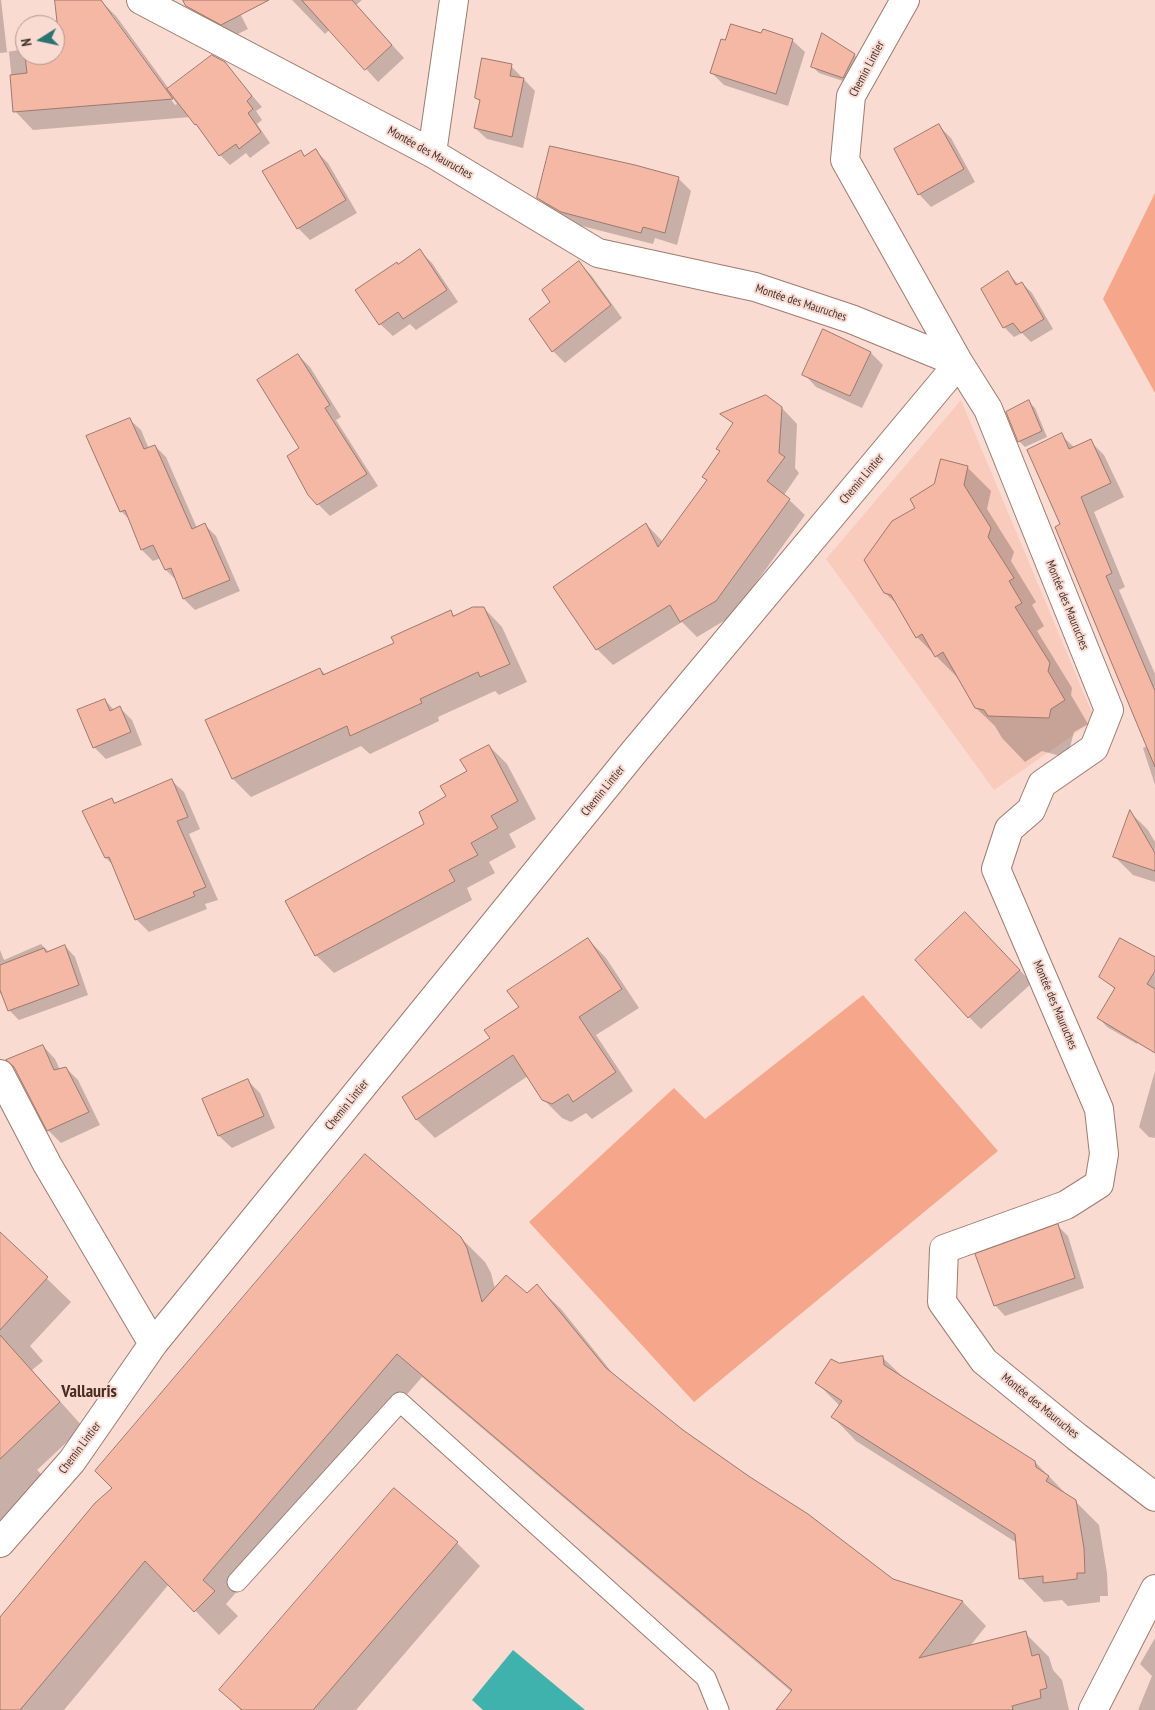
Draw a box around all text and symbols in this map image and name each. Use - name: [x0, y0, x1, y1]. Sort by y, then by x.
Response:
- north arrow: [15, 15, 65, 65]
- text: N: [17, 37, 36, 48]
- street label: Chemin Lintier: [846, 39, 888, 99]
- street label: Montée des Mauruches: [385, 124, 475, 182]
- street label: Montée des Mauruches: [754, 281, 848, 325]
- street label: Chemin Lintier: [837, 451, 887, 507]
- street label: Montée des Mauruches: [1043, 558, 1091, 652]
- street label: Chemin Lintier: [578, 763, 628, 819]
- street label: Montée des Mauruches: [1030, 958, 1080, 1052]
- street label: Chemin Lintier: [322, 1077, 372, 1133]
- street label: Montée des Mauruches: [999, 1370, 1081, 1442]
- district label: Vallauris: [61, 1381, 117, 1403]
- street label: Chemin Lintier: [56, 1419, 104, 1477]

